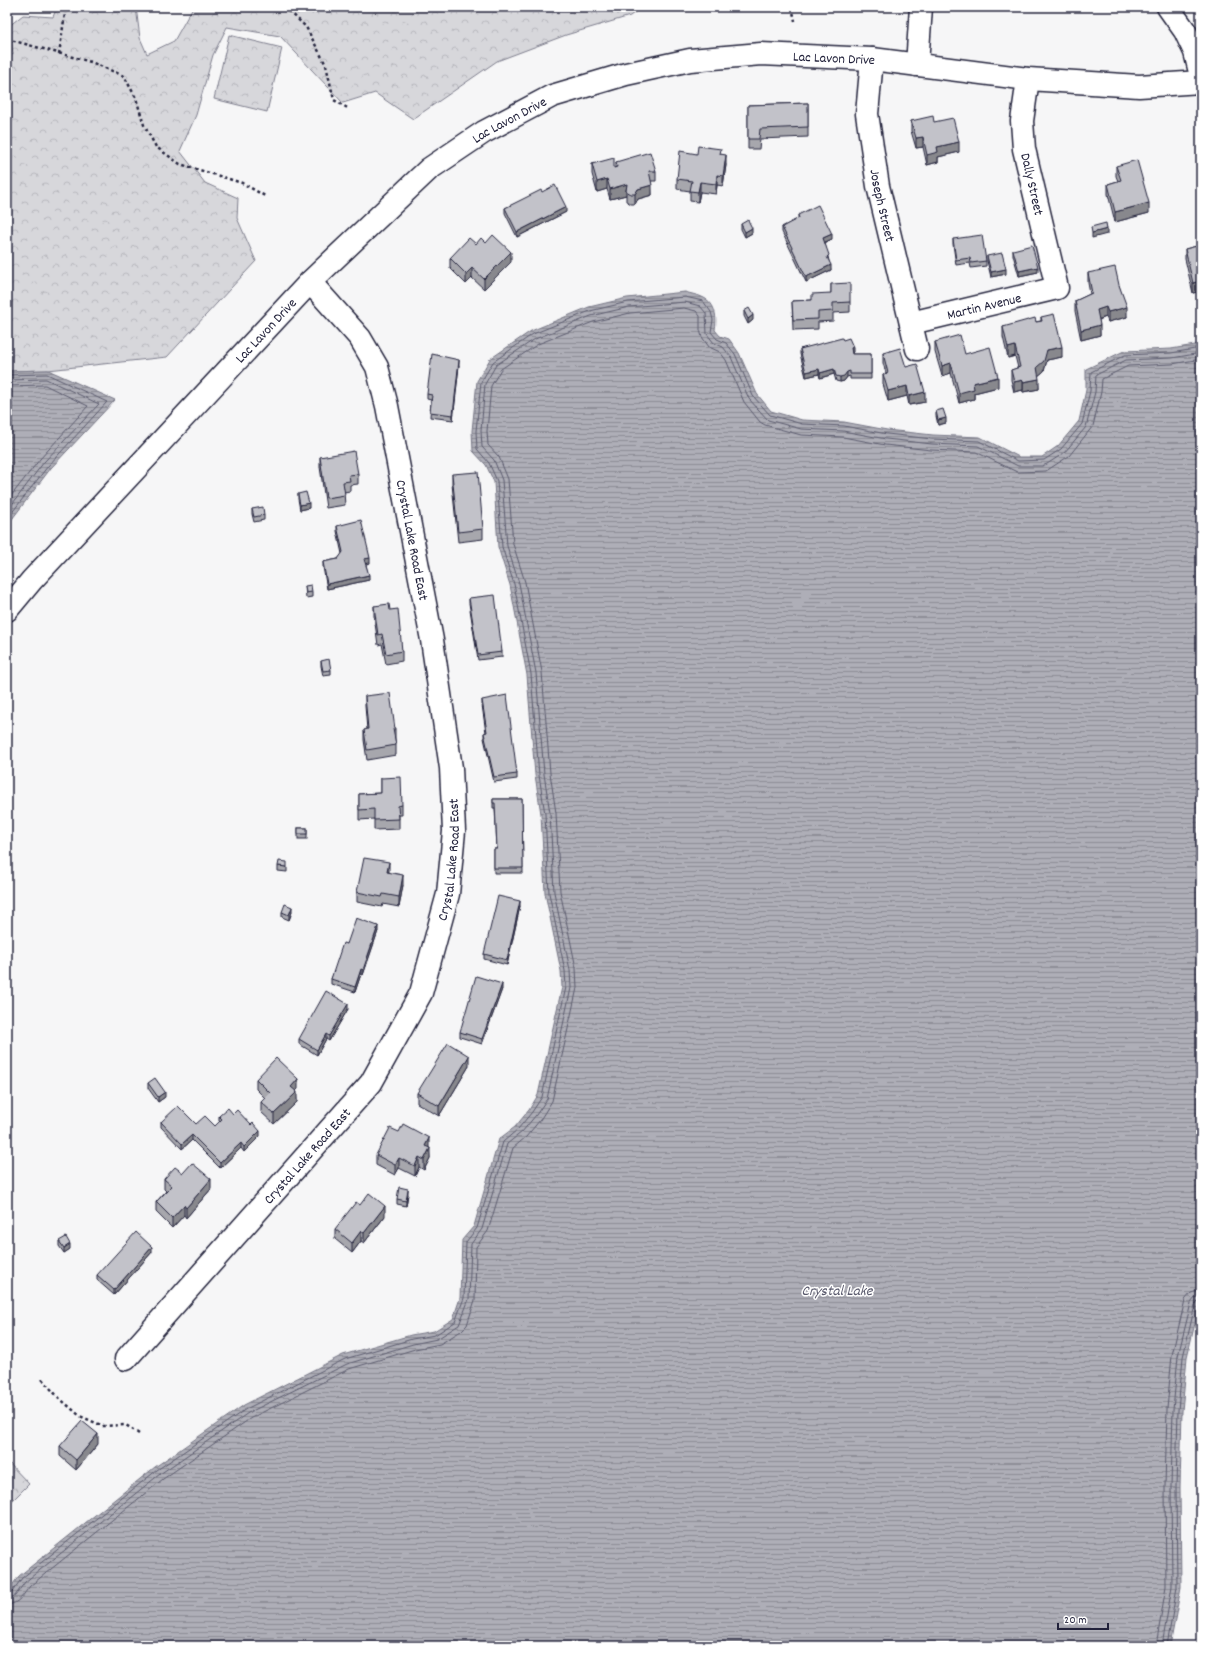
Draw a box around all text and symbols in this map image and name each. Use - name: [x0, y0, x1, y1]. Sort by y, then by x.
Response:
- street label: Lac Lavon Drive: [792, 47, 876, 71]
- street label: Lac Lavon Drive: [469, 93, 551, 149]
- street label: Dally Street: [1014, 151, 1048, 218]
- street label: Joseph Street: [864, 168, 899, 244]
- street label: Martin Avenue: [945, 289, 1024, 326]
- street label: Lac Lavon Drive: [231, 294, 302, 368]
- street label: Crystal Lake Road East: [390, 478, 433, 603]
- street label: Crystal Lake Road East: [433, 798, 466, 923]
- street label: Crystal Lake Road East: [260, 1104, 356, 1210]
- water label: Crystal Lake: [802, 1281, 874, 1303]
- scale bar: [1058, 1605, 1108, 1631]
- text: 20 m: [1064, 1612, 1087, 1629]

